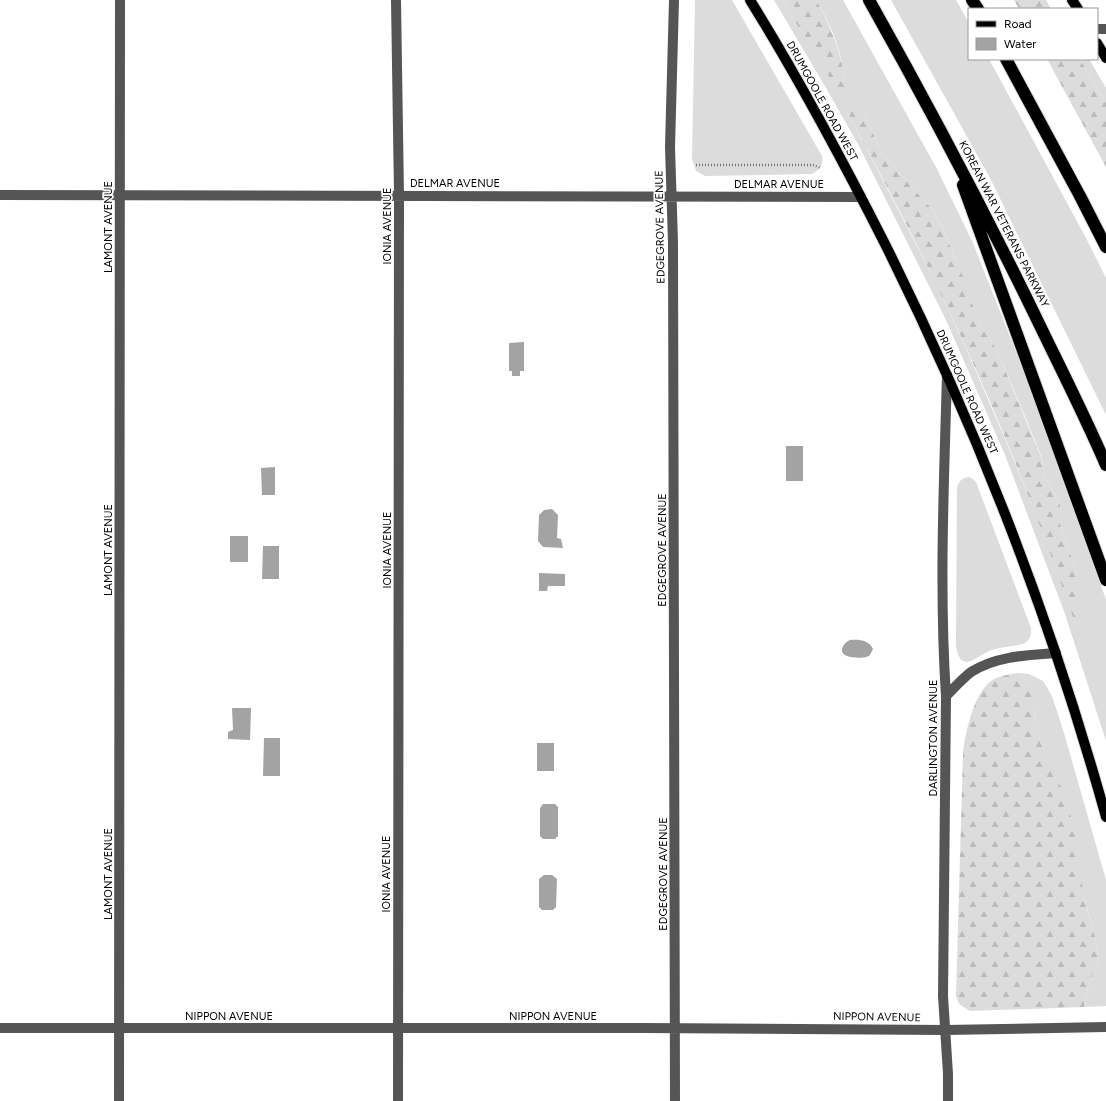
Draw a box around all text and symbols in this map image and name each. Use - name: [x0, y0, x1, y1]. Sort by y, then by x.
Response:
- legend: [968, 8, 1098, 60]
- text: Road: [1004, 17, 1032, 31]
- text: Water: [1004, 37, 1036, 51]
- street label: DRUMGOOLE ROAD WEST: [784, 39, 860, 163]
- street label: KOREAN WAR VETERANS PARKWAY: [956, 139, 1052, 310]
- street label: EDGEGROVE AVENUE: [653, 170, 667, 284]
- street label: DELMAR AVENUE: [410, 177, 500, 190]
- street label: DELMAR AVENUE: [734, 178, 824, 191]
- street label: LAMONT AVENUE: [102, 181, 115, 273]
- street label: IONIA AVENUE: [381, 187, 394, 265]
- street label: DRUMGOOLE ROAD WEST: [934, 328, 1000, 456]
- street label: EDGEGROVE AVENUE: [656, 493, 669, 607]
- street label: LAMONT AVENUE: [102, 504, 115, 596]
- street label: IONIA AVENUE: [381, 511, 394, 589]
- street label: DARLINGTON AVENUE: [927, 679, 940, 797]
- street label: EDGEGROVE AVENUE: [657, 817, 670, 931]
- street label: LAMONT AVENUE: [102, 828, 115, 920]
- street label: IONIA AVENUE: [380, 835, 393, 913]
- street label: NIPPON AVENUE: [185, 1010, 273, 1023]
- street label: NIPPON AVENUE: [509, 1010, 597, 1023]
- street label: NIPPON AVENUE: [833, 1010, 921, 1024]

